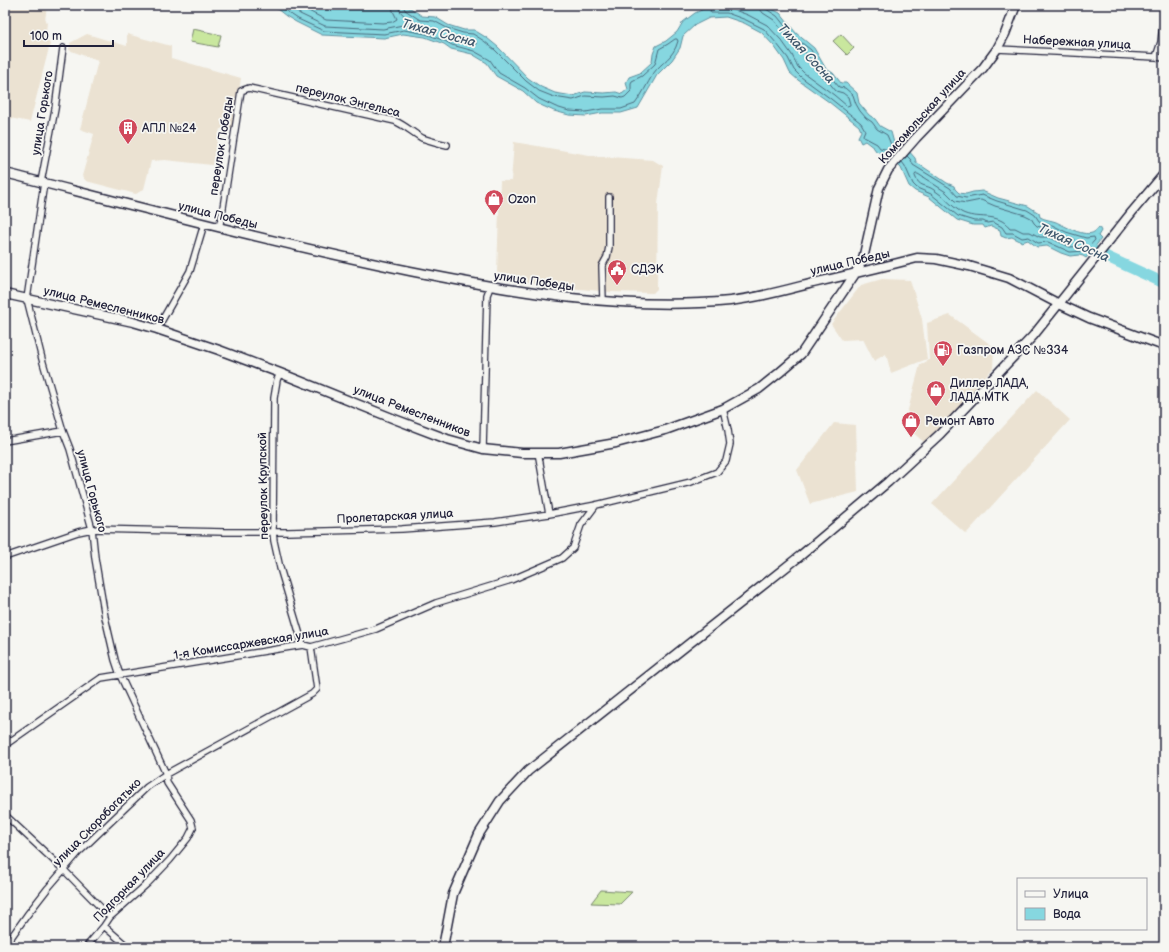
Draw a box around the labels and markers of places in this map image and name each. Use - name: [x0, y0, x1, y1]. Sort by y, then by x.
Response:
- building icon: АПЛ №24: [117, 117, 139, 145]
- place label: АПЛ №24: [141, 121, 197, 136]
- shop icon: Ozon: [483, 188, 505, 216]
- place label: Ozon: [508, 192, 536, 207]
- public building icon: СДЭК: [606, 258, 628, 286]
- place label: СДЭК: [631, 262, 664, 277]
- fuel station icon: Газпром АЗС №334: [932, 339, 954, 367]
- place label: Газпром АЗС №334: [957, 343, 1069, 358]
- place label: Диллер ЛАДА, ЛАДА МТК: [949, 376, 1028, 405]
- shop icon: Диллер ЛАДА, ЛАДА МТК: [925, 379, 947, 407]
- shop icon: Ремонт Авто: [900, 410, 922, 438]
- place label: Ремонт Авто: [925, 414, 994, 429]

